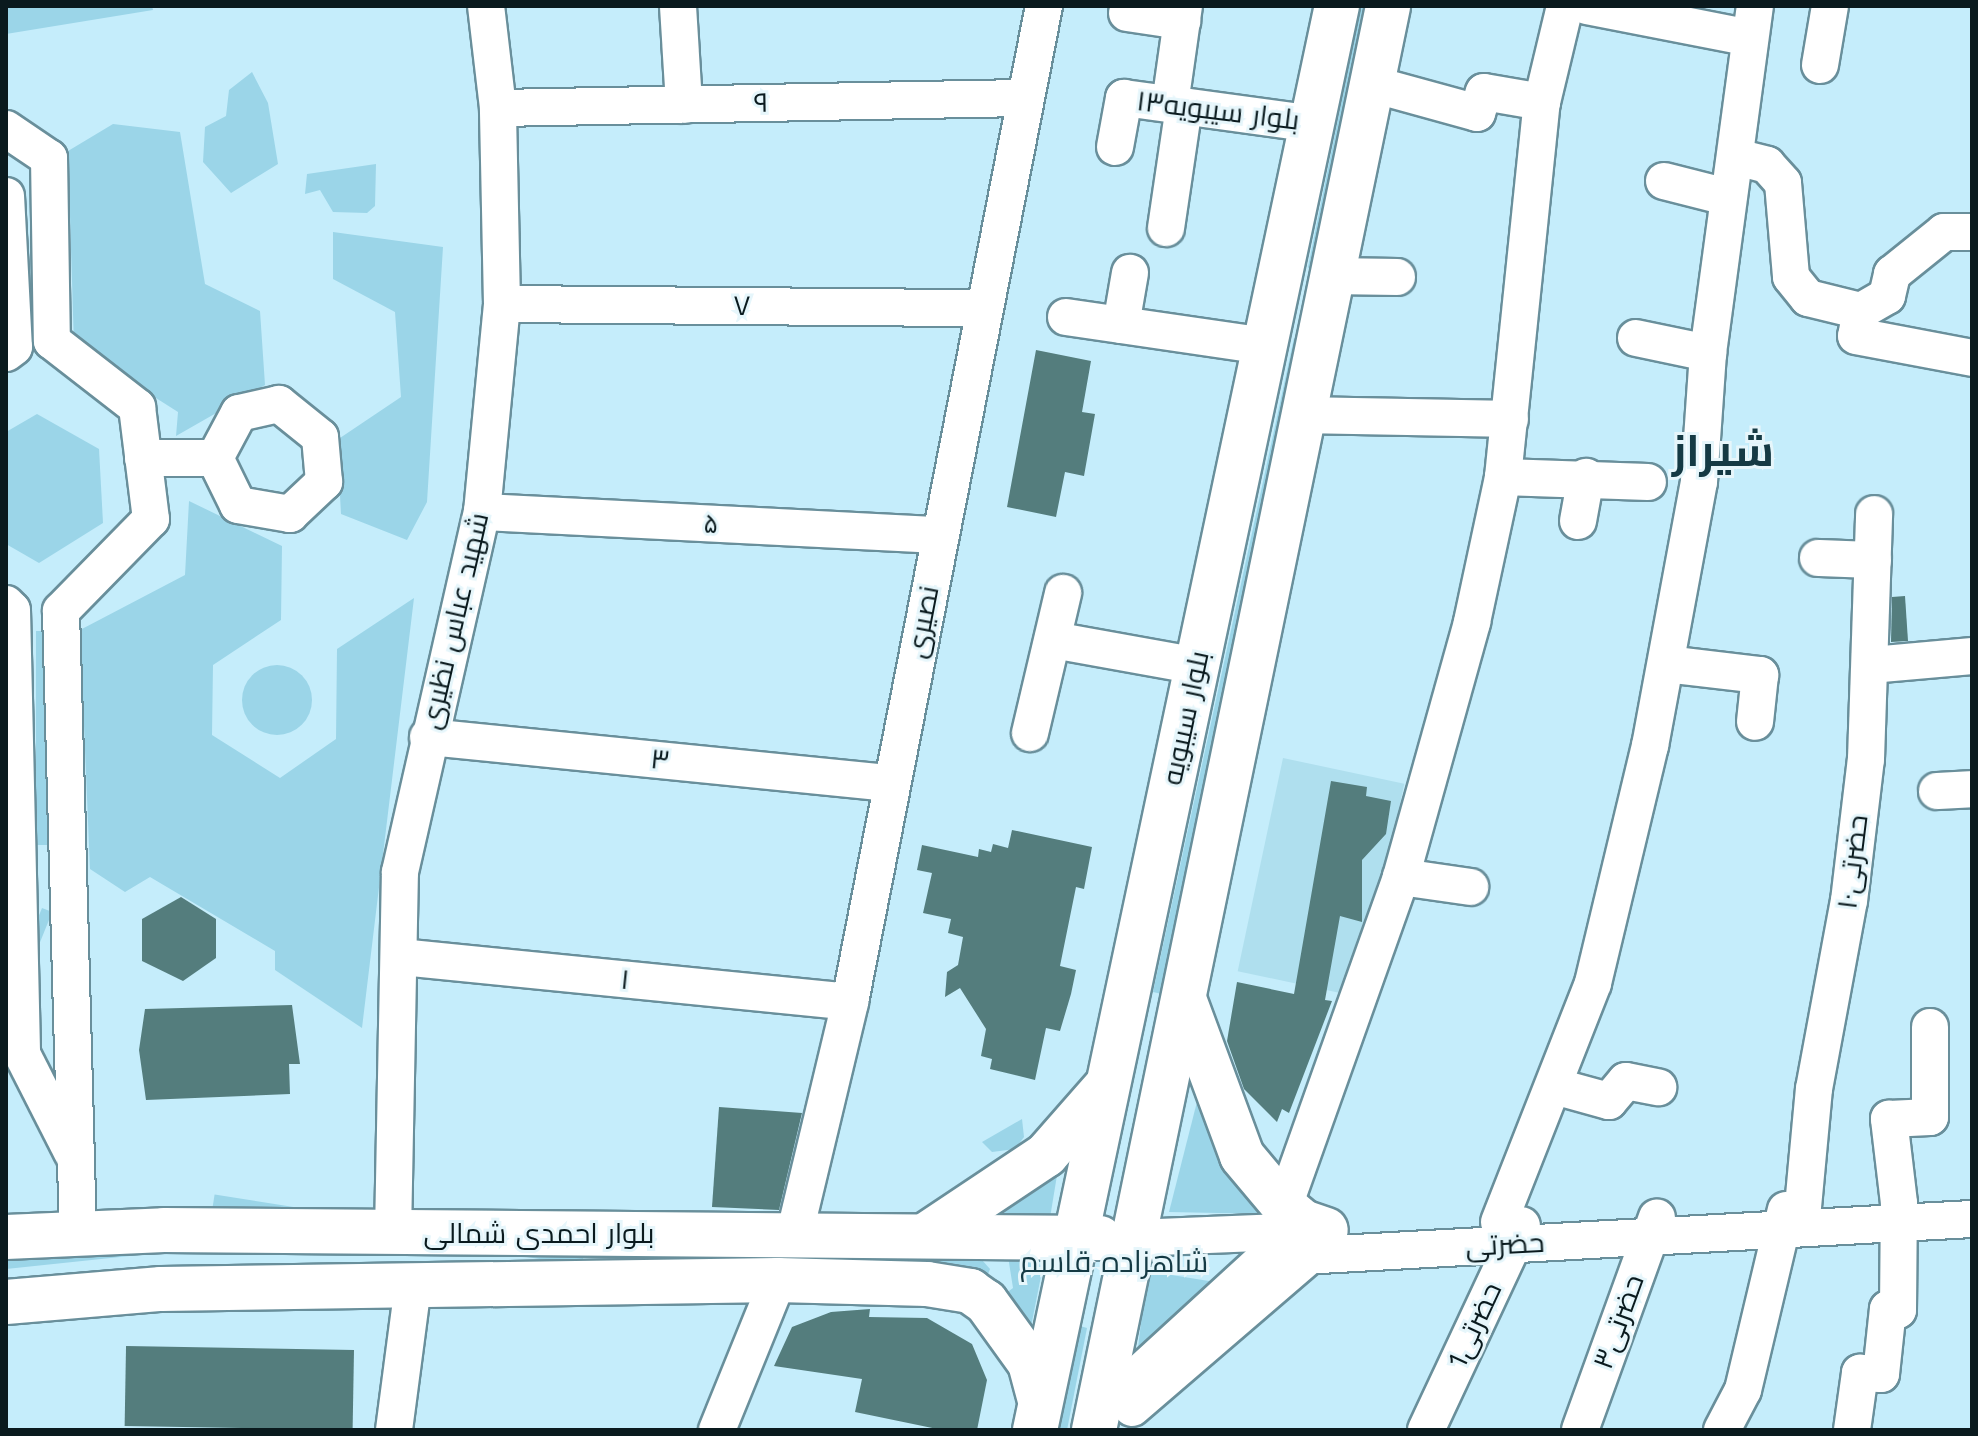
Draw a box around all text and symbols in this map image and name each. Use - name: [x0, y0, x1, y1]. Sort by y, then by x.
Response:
- street label: بلوار سیبویه۱۳: [1135, 84, 1301, 138]
- street label: ۹: [753, 86, 769, 120]
- street label: ۷: [733, 289, 751, 323]
- district label: شیراز: [1672, 425, 1774, 477]
- street label: ۵: [702, 507, 720, 541]
- street label: شهید عباس نظیری: [414, 510, 496, 732]
- street label: نصیری: [900, 583, 946, 661]
- street label: بلوار سیبویه: [1155, 648, 1217, 788]
- street label: ۳: [649, 742, 671, 778]
- street label: حضرتی۱۰: [1831, 813, 1875, 911]
- street label: ۱: [619, 963, 631, 997]
- street label: بلوار احمدی شمالی: [423, 1217, 655, 1251]
- street label: حضرتی: [1465, 1226, 1545, 1264]
- district label: شاهزاده قاسم: [1020, 1244, 1208, 1280]
- street label: حضرتی۳: [1586, 1270, 1652, 1374]
- street label: 1حضرتی: [1441, 1277, 1509, 1373]

